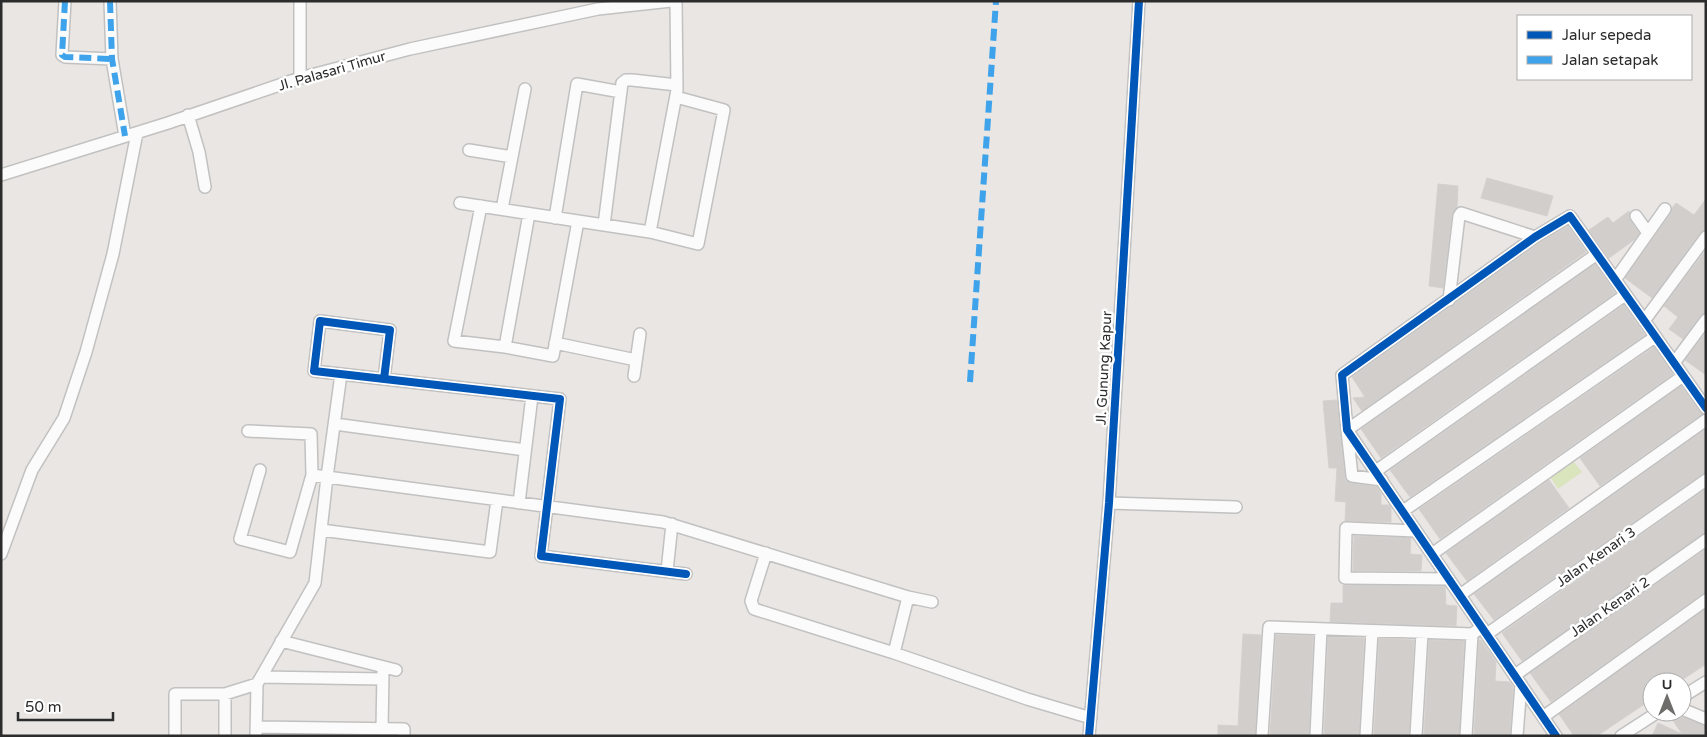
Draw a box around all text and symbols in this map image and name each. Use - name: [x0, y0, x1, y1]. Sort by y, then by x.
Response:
- legend: [1517, 15, 1692, 80]
- text: Jalur sepeda: [1562, 26, 1651, 44]
- street label: Jl. Palasari Timur: [276, 47, 388, 94]
- text: Jalan setapak: [1562, 51, 1659, 69]
- street label: Jl. Gunung Kapur: [1093, 310, 1116, 426]
- street label: Jalan Kenari 3: [1553, 523, 1639, 591]
- street label: Jalan Kenari 2: [1567, 573, 1653, 641]
- north arrow: [1642, 672, 1692, 722]
- text: U: [1662, 676, 1672, 693]
- scale bar: [18, 690, 112, 722]
- text: 50 m: [25, 698, 62, 716]

